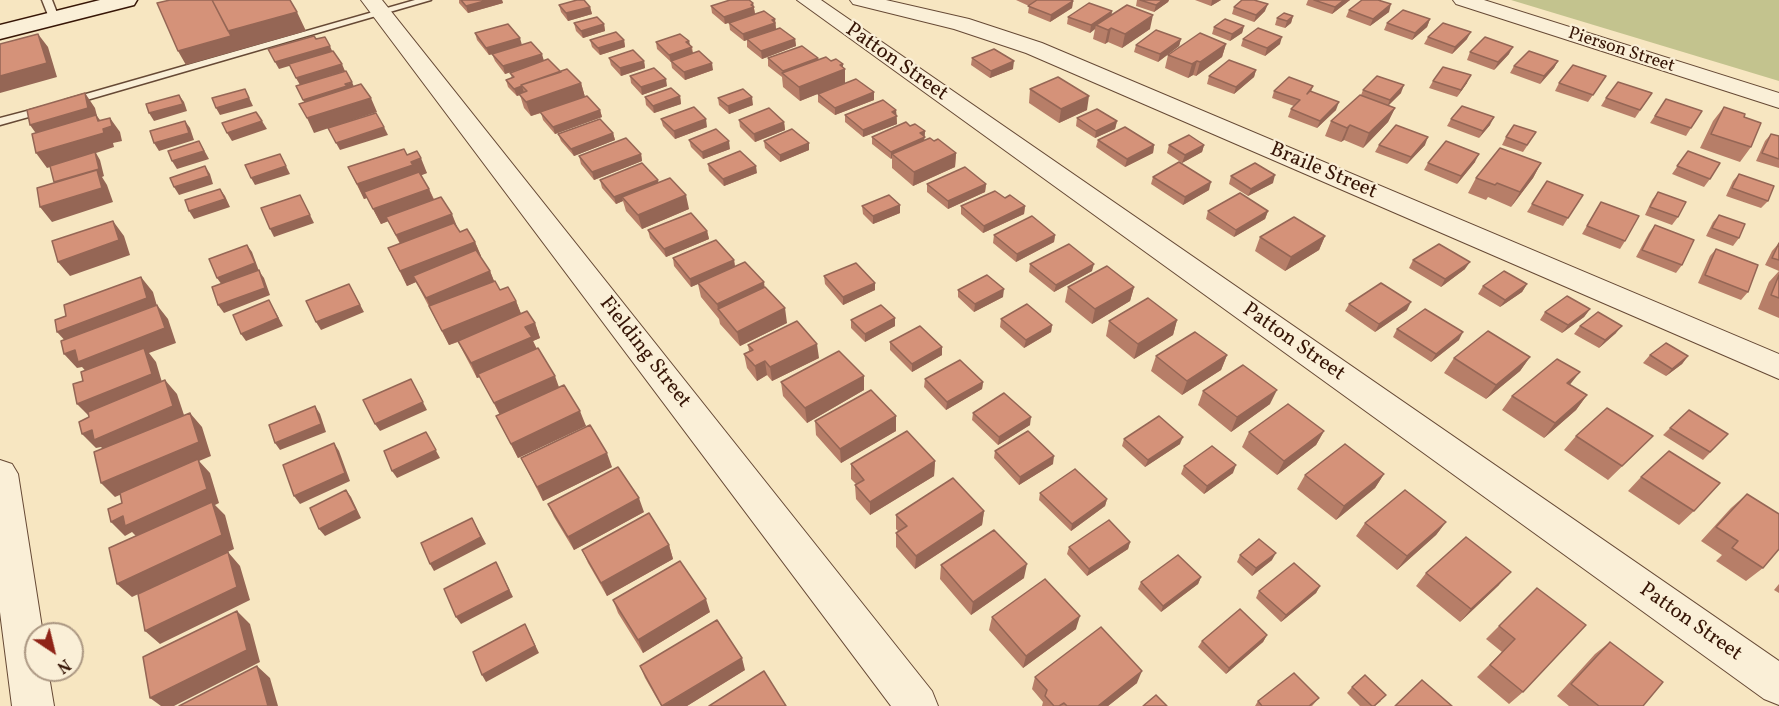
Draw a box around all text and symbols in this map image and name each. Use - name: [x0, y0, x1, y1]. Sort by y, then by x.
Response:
- street label: Patton Street: [840, 18, 952, 108]
- street label: Pierson Street: [1565, 24, 1677, 78]
- street label: Braile Street: [1266, 138, 1380, 206]
- street label: Fielding Street: [593, 292, 695, 414]
- street label: Patton Street: [1237, 298, 1349, 388]
- street label: Patton Street: [1634, 578, 1746, 668]
- north arrow: [24, 622, 84, 682]
- text: N: [52, 653, 74, 677]

